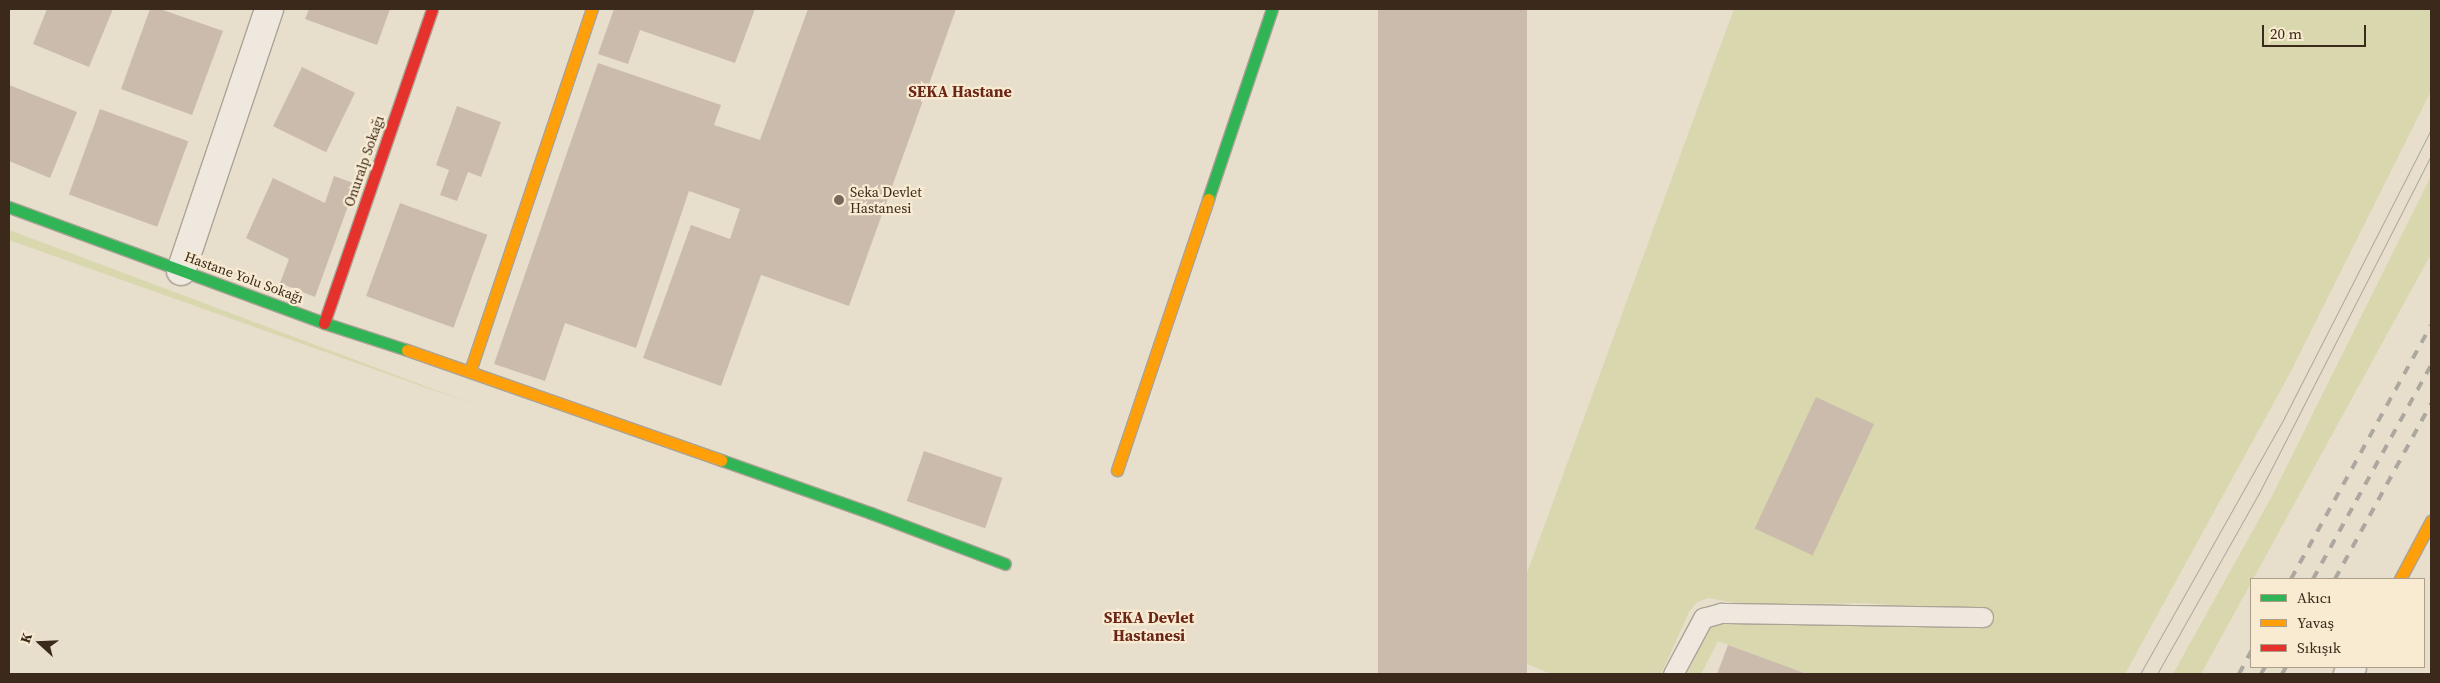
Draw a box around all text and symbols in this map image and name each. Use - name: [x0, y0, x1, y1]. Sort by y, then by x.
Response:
- scale bar: [2265, 15, 2369, 47]
- text: 20 m: [2270, 23, 2302, 44]
- district label: SEKA Hastane: [908, 81, 1012, 101]
- street label: Onuralp Sokağı: [341, 113, 387, 209]
- place label: Seka Devlet Hastanesi: [850, 184, 922, 216]
- marker: Seka Devlet Hastanesi: [832, 193, 846, 207]
- street label: Hastane Yolu Sokağı: [182, 248, 306, 306]
- legend: [2250, 578, 2425, 668]
- text: Akıcı: [2297, 587, 2331, 608]
- district label: SEKA Devlet Hastanesi: [1104, 607, 1194, 645]
- text: Yavaş: [2297, 612, 2334, 633]
- north arrow: [15, 618, 65, 668]
- text: K: [15, 630, 37, 646]
- text: Sıkışık: [2297, 637, 2341, 658]

